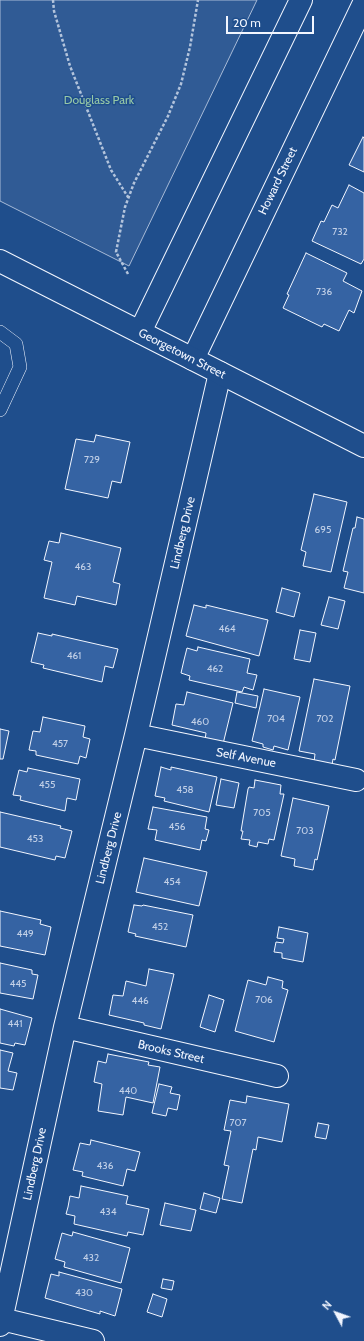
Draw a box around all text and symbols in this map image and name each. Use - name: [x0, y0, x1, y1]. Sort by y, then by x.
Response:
- scale bar: [228, 8, 316, 34]
- text: 20 m: [233, 15, 261, 30]
- park label: Douglass Park: [64, 93, 134, 107]
- street label: Howard Street: [256, 145, 300, 217]
- house number: 732: [332, 226, 348, 238]
- house number: 736: [316, 286, 332, 298]
- street label: Georgetown Street: [136, 326, 228, 382]
- house number: 729: [84, 454, 100, 466]
- street label: Lindberg Drive: [168, 495, 198, 571]
- house number: 695: [315, 524, 331, 536]
- house number: 463: [75, 561, 91, 573]
- house number: 464: [218, 623, 236, 635]
- house number: 461: [67, 650, 81, 662]
- house number: 462: [207, 663, 223, 675]
- house number: 704: [267, 713, 285, 725]
- house number: 702: [316, 713, 334, 725]
- house number: 460: [191, 716, 209, 728]
- house number: 457: [52, 738, 68, 750]
- street label: Self Avenue: [215, 745, 277, 771]
- house number: 455: [39, 779, 55, 791]
- house number: 458: [176, 784, 194, 796]
- house number: 705: [253, 807, 271, 819]
- street label: Lindberg Drive: [93, 810, 125, 886]
- house number: 456: [169, 821, 185, 833]
- house number: 703: [296, 825, 314, 837]
- house number: 453: [27, 833, 43, 845]
- house number: 454: [164, 876, 180, 888]
- house number: 452: [152, 921, 168, 933]
- house number: 449: [16, 928, 34, 940]
- house number: 445: [10, 978, 26, 990]
- house number: 706: [255, 994, 273, 1006]
- house number: 446: [131, 995, 149, 1007]
- house number: 441: [8, 1018, 22, 1030]
- street label: Brooks Street: [136, 1037, 206, 1067]
- house number: 440: [119, 1085, 137, 1097]
- house number: 707: [230, 1117, 246, 1129]
- street label: Lindberg Drive: [20, 1126, 50, 1202]
- house number: 436: [97, 1160, 113, 1172]
- house number: 434: [100, 1206, 116, 1218]
- house number: 432: [83, 1252, 99, 1264]
- house number: 430: [75, 1287, 93, 1299]
- north arrow: [316, 1293, 356, 1333]
- text: N: [319, 1298, 335, 1313]

